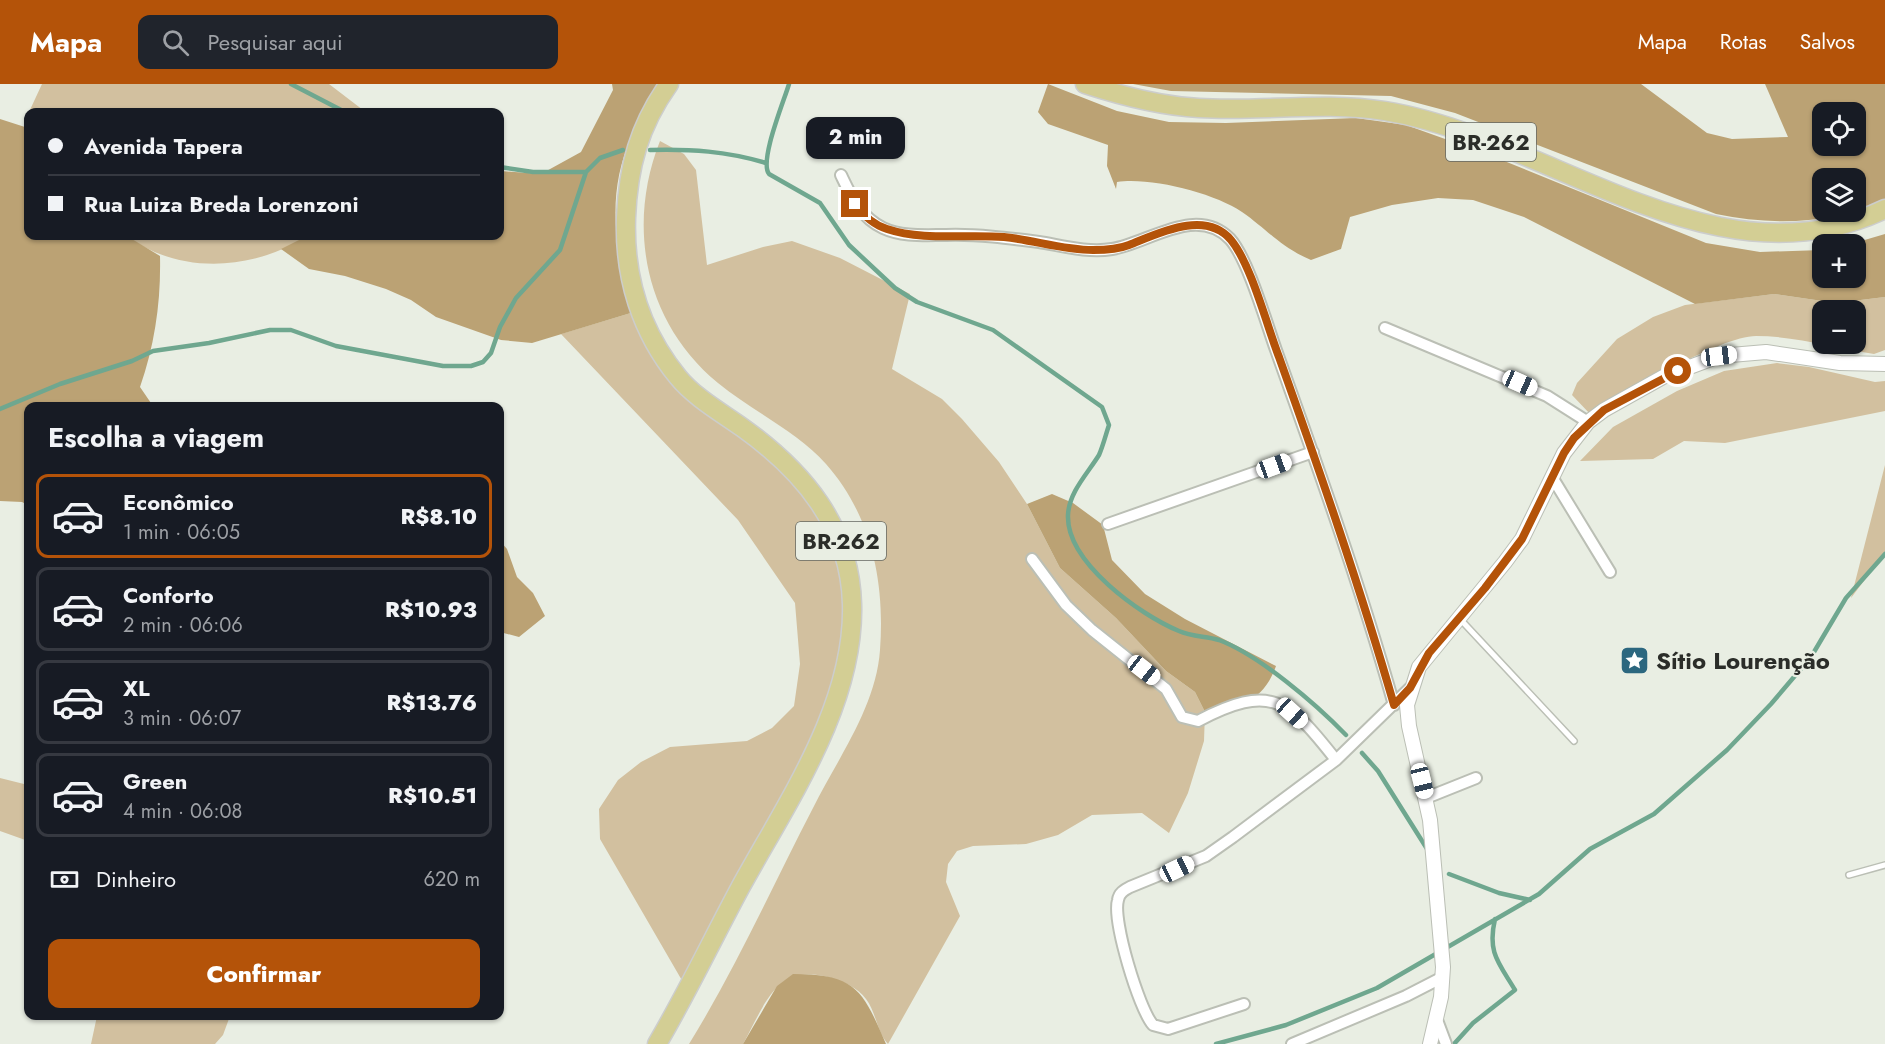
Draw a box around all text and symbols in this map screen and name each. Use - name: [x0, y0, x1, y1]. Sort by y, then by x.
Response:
- search box: [138, 15, 558, 69]
- text: Mapa: [30, 22, 102, 63]
- icon: search: [159, 26, 192, 59]
- text: Pesquisar aqui: [207, 26, 343, 58]
- text: Mapa: [1638, 27, 1687, 57]
- text: Rotas: [1720, 27, 1767, 57]
- text: Salvos: [1800, 27, 1855, 57]
- map controls: [1812, 102, 1866, 354]
- button: locate: [1812, 102, 1866, 156]
- callout: 2 min: [806, 117, 904, 159]
- text: 2 min: [829, 123, 882, 152]
- road number: BR-262: [1446, 123, 1536, 161]
- text: Avenida Tapera: [84, 130, 243, 162]
- button: layers: [1812, 168, 1866, 222]
- text: Rua Luiza Breda Lorenzoni: [84, 188, 359, 220]
- route end: [841, 190, 868, 217]
- button: +: [1812, 234, 1866, 288]
- button: −: [1812, 300, 1866, 354]
- car: [1700, 345, 1738, 367]
- route start: [1664, 357, 1691, 384]
- car: [1500, 367, 1540, 399]
- text: Escolha a viagem: [48, 418, 264, 457]
- car: [1254, 451, 1294, 481]
- text: Econômico: [123, 486, 234, 518]
- icon: car: [51, 489, 105, 543]
- text: R$8.10: [400, 500, 477, 532]
- text: 1 min · 06:05: [123, 518, 240, 547]
- road number: BR-262: [796, 522, 886, 560]
- text: Conforto: [123, 579, 214, 611]
- icon: car: [51, 582, 105, 636]
- text: R$10.93: [385, 593, 477, 625]
- text: 2 min · 06:06: [123, 611, 243, 640]
- place label: Sítio Lourenção: [1656, 643, 1830, 678]
- place icon: Sítio Lourenção: [1619, 644, 1651, 676]
- car: [1124, 652, 1164, 688]
- text: XL: [123, 672, 150, 704]
- icon: car: [51, 675, 105, 729]
- text: R$13.76: [386, 686, 477, 718]
- car: [1273, 694, 1311, 732]
- text: 3 min · 06:07: [123, 704, 241, 733]
- car: [1409, 761, 1435, 801]
- text: Green: [123, 765, 187, 797]
- icon: car: [51, 768, 105, 822]
- text: R$10.51: [388, 779, 477, 811]
- text: 4 min · 06:08: [123, 797, 242, 826]
- car: [1157, 853, 1197, 885]
- icon: cash: [48, 863, 81, 896]
- text: Dinheiro: [96, 863, 176, 895]
- text: 620 m: [424, 865, 480, 894]
- button: Confirmar: [48, 939, 480, 1008]

